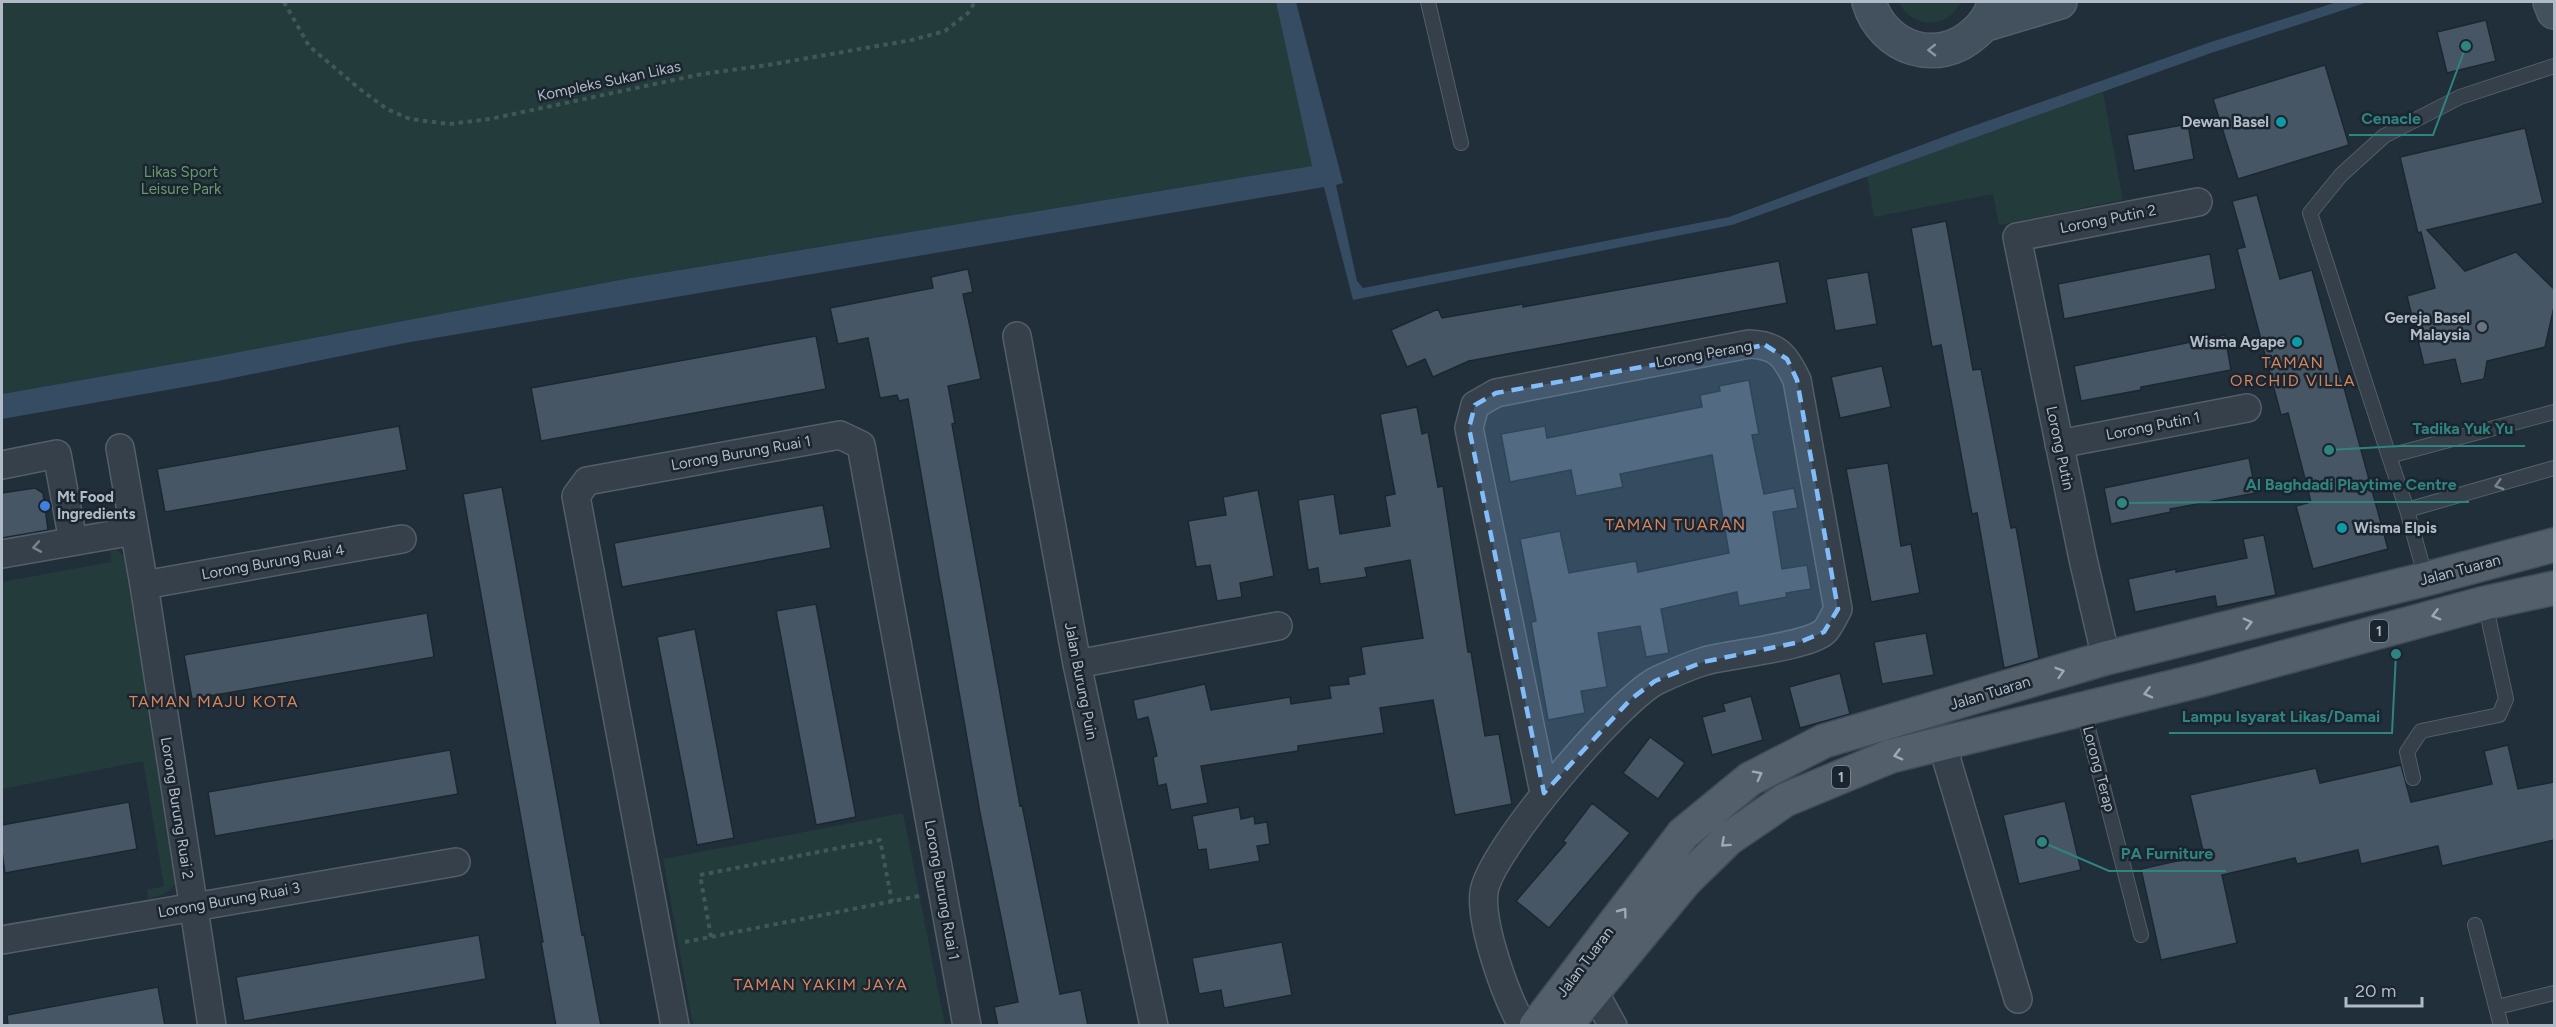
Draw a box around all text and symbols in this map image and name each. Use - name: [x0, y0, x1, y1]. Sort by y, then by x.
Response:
- one-way arrow: [1928, 43, 1937, 56]
- street label: Kompleks Sukan Likas: [536, 57, 682, 105]
- callout: Cenacle: [2349, 101, 2433, 135]
- text: Cenacle: [2361, 109, 2421, 128]
- place label: Dewan Basel: [2182, 113, 2269, 131]
- marker: Dewan Basel: [2274, 115, 2288, 129]
- park label: Likas Sport Leisure Park: [141, 163, 222, 198]
- street label: Lorong Putin 2: [2058, 201, 2158, 237]
- place label: Gereja Basel Malaysia: [2384, 309, 2470, 344]
- marker: Gereja Basel Malaysia: [2475, 320, 2489, 334]
- place label: Wisma Agape: [2190, 333, 2286, 351]
- marker: Wisma Agape: [2290, 335, 2304, 349]
- street label: Lorong Perang: [1654, 337, 1754, 371]
- district label: TAMAN ORCHID VILLA: [2230, 353, 2356, 390]
- street label: Lorong Putin: [2042, 404, 2078, 492]
- street label: Lorong Putin 1: [2104, 408, 2202, 444]
- callout: Tadika Yuk Yu: [2400, 412, 2525, 446]
- text: Tadika Yuk Yu: [2413, 419, 2513, 438]
- street label: Lorong Burung Ruai 1: [670, 432, 812, 474]
- callout: Al Baghdadi Playtime Centre: [2233, 468, 2469, 502]
- text: Al Baghdadi Playtime Centre: [2245, 475, 2457, 494]
- one-way arrow: [2494, 478, 2504, 490]
- place label: Mt Food Ingredients: [57, 488, 136, 523]
- marker: Mt Food Ingredients: [38, 499, 52, 513]
- district label: TAMAN TUARAN: [1605, 515, 1747, 534]
- place label: Wisma Elpis: [2354, 519, 2437, 537]
- marker: Wisma Elpis: [2335, 521, 2349, 535]
- one-way arrow: [32, 540, 42, 553]
- street label: Lorong Burung Ruai 4: [200, 541, 346, 583]
- street label: Jalan Tuaran: [2418, 551, 2502, 589]
- one-way arrow: [2431, 608, 2441, 621]
- one-way arrow: [2243, 617, 2253, 630]
- road number: 1: [2370, 620, 2388, 642]
- street label: Jalan Burung Puin: [1061, 621, 1101, 741]
- one-way arrow: [2054, 667, 2065, 679]
- street label: Jalan Tuaran: [1948, 672, 2032, 714]
- one-way arrow: [2143, 686, 2153, 699]
- district label: TAMAN MAJU KOTA: [129, 692, 299, 711]
- callout: Lampu Isyarat Likas/Damai: [2169, 699, 2392, 733]
- text: Lampu Isyarat Likas/Damai: [2182, 707, 2380, 726]
- street label: Lorong Terap: [2079, 724, 2119, 814]
- street label: Lorong Burung Ruai 2: [157, 735, 197, 881]
- one-way arrow: [1893, 748, 1904, 760]
- road number: 1: [1832, 766, 1850, 788]
- one-way arrow: [1752, 771, 1763, 782]
- street label: Lorong Burung Ruai 1: [921, 819, 963, 961]
- one-way arrow: [1721, 836, 1732, 847]
- callout: PA Furniture: [2109, 837, 2226, 871]
- text: PA Furniture: [2121, 844, 2213, 863]
- street label: Lorong Burung Ruai 3: [157, 879, 301, 921]
- one-way arrow: [1615, 908, 1626, 919]
- street label: Jalan Tuaran: [1553, 923, 1617, 1001]
- scale bar: [2346, 970, 2422, 1008]
- district label: TAMAN YAKIM JAYA: [734, 975, 908, 994]
- text: 20 m: [2355, 980, 2396, 1002]

